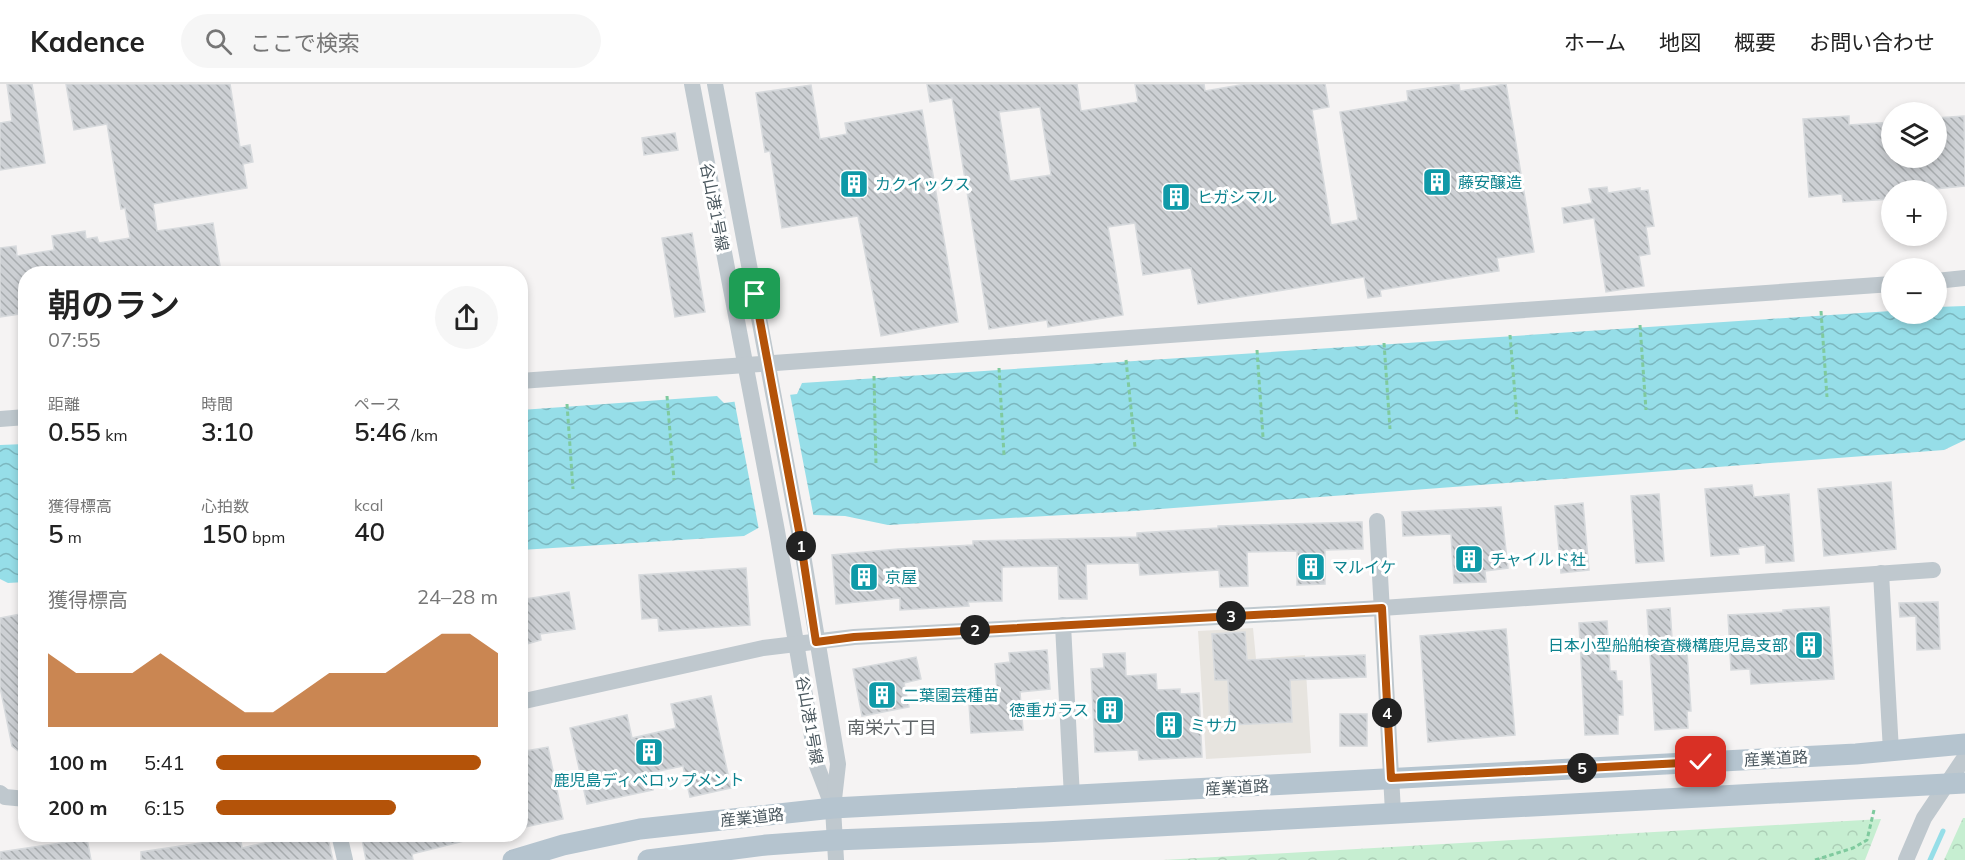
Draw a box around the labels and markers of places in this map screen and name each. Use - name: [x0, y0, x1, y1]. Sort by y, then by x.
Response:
- building icon: 藤安醸造: [1421, 166, 1453, 198]
- building icon: カクイックス: [838, 168, 870, 200]
- place label: 藤安醸造: [1458, 172, 1522, 192]
- place label: カクイックス: [875, 174, 971, 194]
- building icon: ヒガシマル: [1160, 181, 1192, 213]
- place label: ヒガシマル: [1197, 187, 1277, 207]
- pin: [729, 268, 780, 319]
- pin: 1: [786, 531, 816, 561]
- building icon: チャイルド社: [1453, 543, 1485, 575]
- place label: チャイルド社: [1490, 549, 1586, 569]
- building icon: マルイケ: [1295, 551, 1327, 583]
- place label: マルイケ: [1332, 557, 1396, 577]
- building icon: 京屋: [848, 561, 880, 593]
- place label: 京屋: [885, 567, 917, 587]
- pin: 3: [1216, 601, 1246, 631]
- pin: 2: [960, 615, 990, 645]
- building icon: 日本小型船舶検査機構鹿児島支部: [1793, 629, 1825, 661]
- place label: 日本小型船舶検査機構鹿児島支部: [1548, 635, 1788, 655]
- building icon: 二葉園芸種苗: [866, 679, 898, 711]
- place label: 二葉園芸種苗: [903, 685, 999, 705]
- building icon: 徳重ガラス: [1094, 694, 1126, 726]
- pin: 4: [1372, 698, 1402, 728]
- place label: 徳重ガラス: [1009, 700, 1089, 720]
- building icon: ミサカ: [1153, 709, 1185, 741]
- place label: ミサカ: [1190, 715, 1238, 735]
- building icon: 鹿児島ディベロップメント: [633, 736, 665, 768]
- pin: [1675, 736, 1726, 787]
- pin: 5: [1567, 753, 1597, 783]
- place label: 鹿児島ディベロップメント: [554, 770, 744, 790]

